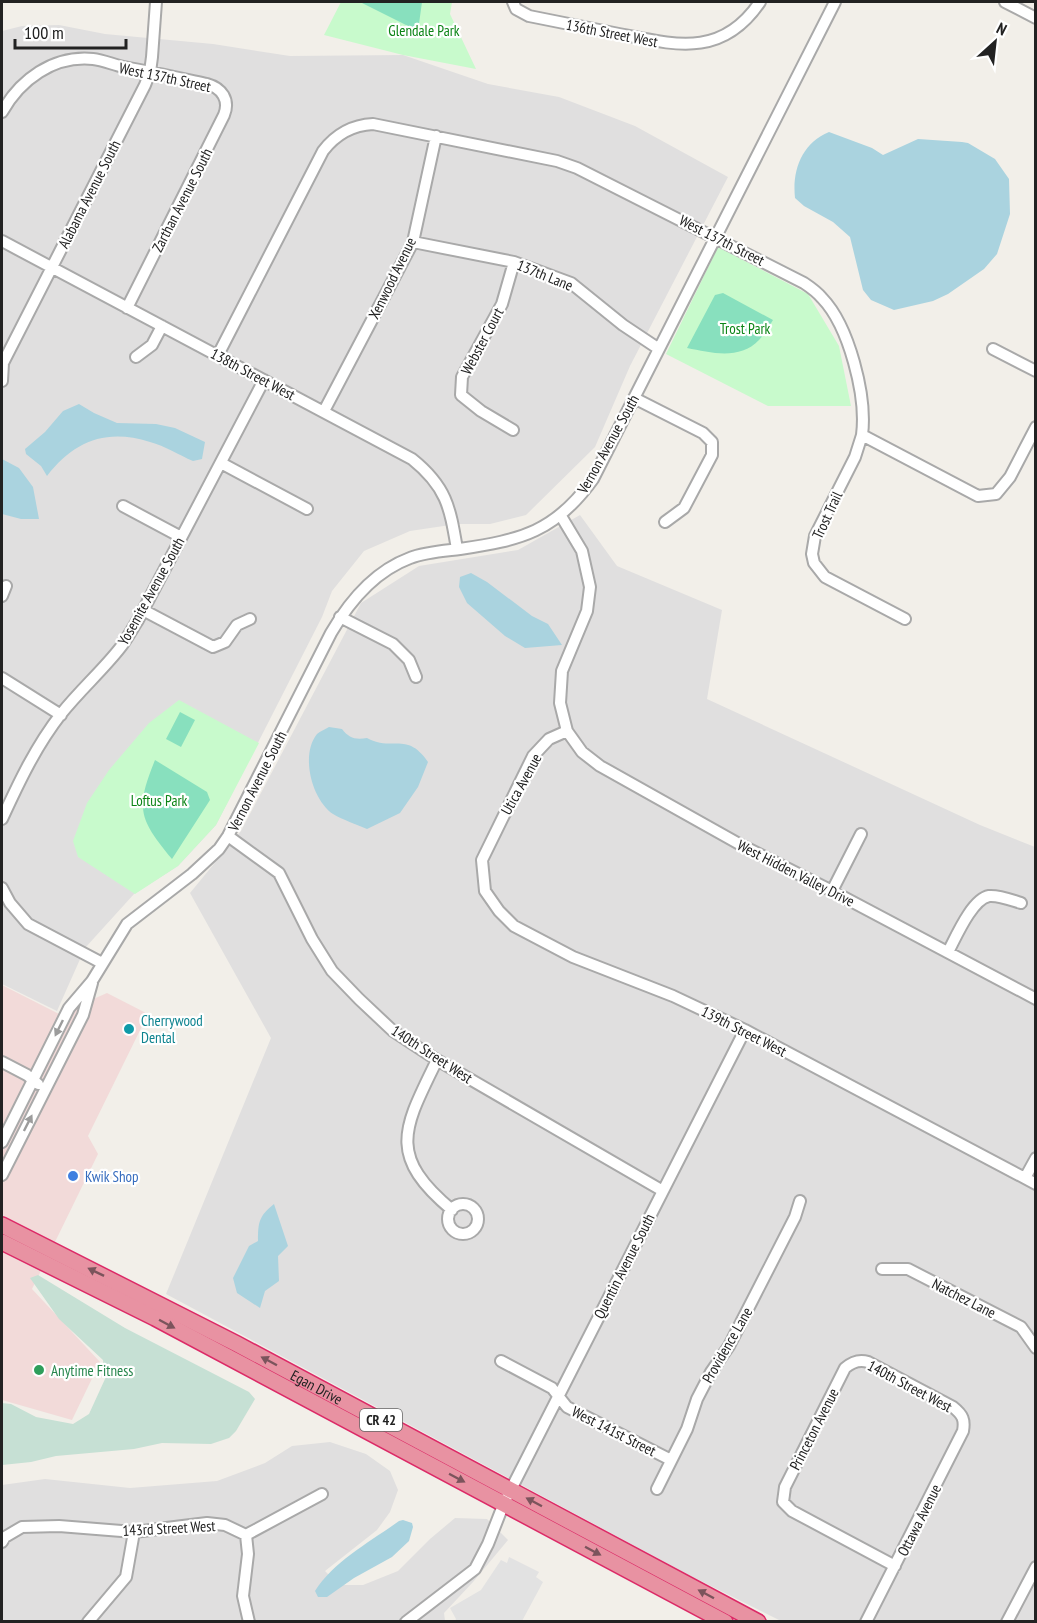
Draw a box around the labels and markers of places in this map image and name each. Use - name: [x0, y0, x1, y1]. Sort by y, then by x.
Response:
- place label: Cherrywood Dental: [141, 1011, 203, 1047]
- marker: Cherrywood Dental: [122, 1022, 136, 1036]
- place label: Kwik Shop: [85, 1167, 139, 1186]
- marker: Kwik Shop: [66, 1169, 80, 1183]
- place label: Anytime Fitness: [51, 1361, 133, 1380]
- marker: Anytime Fitness: [32, 1363, 46, 1377]

